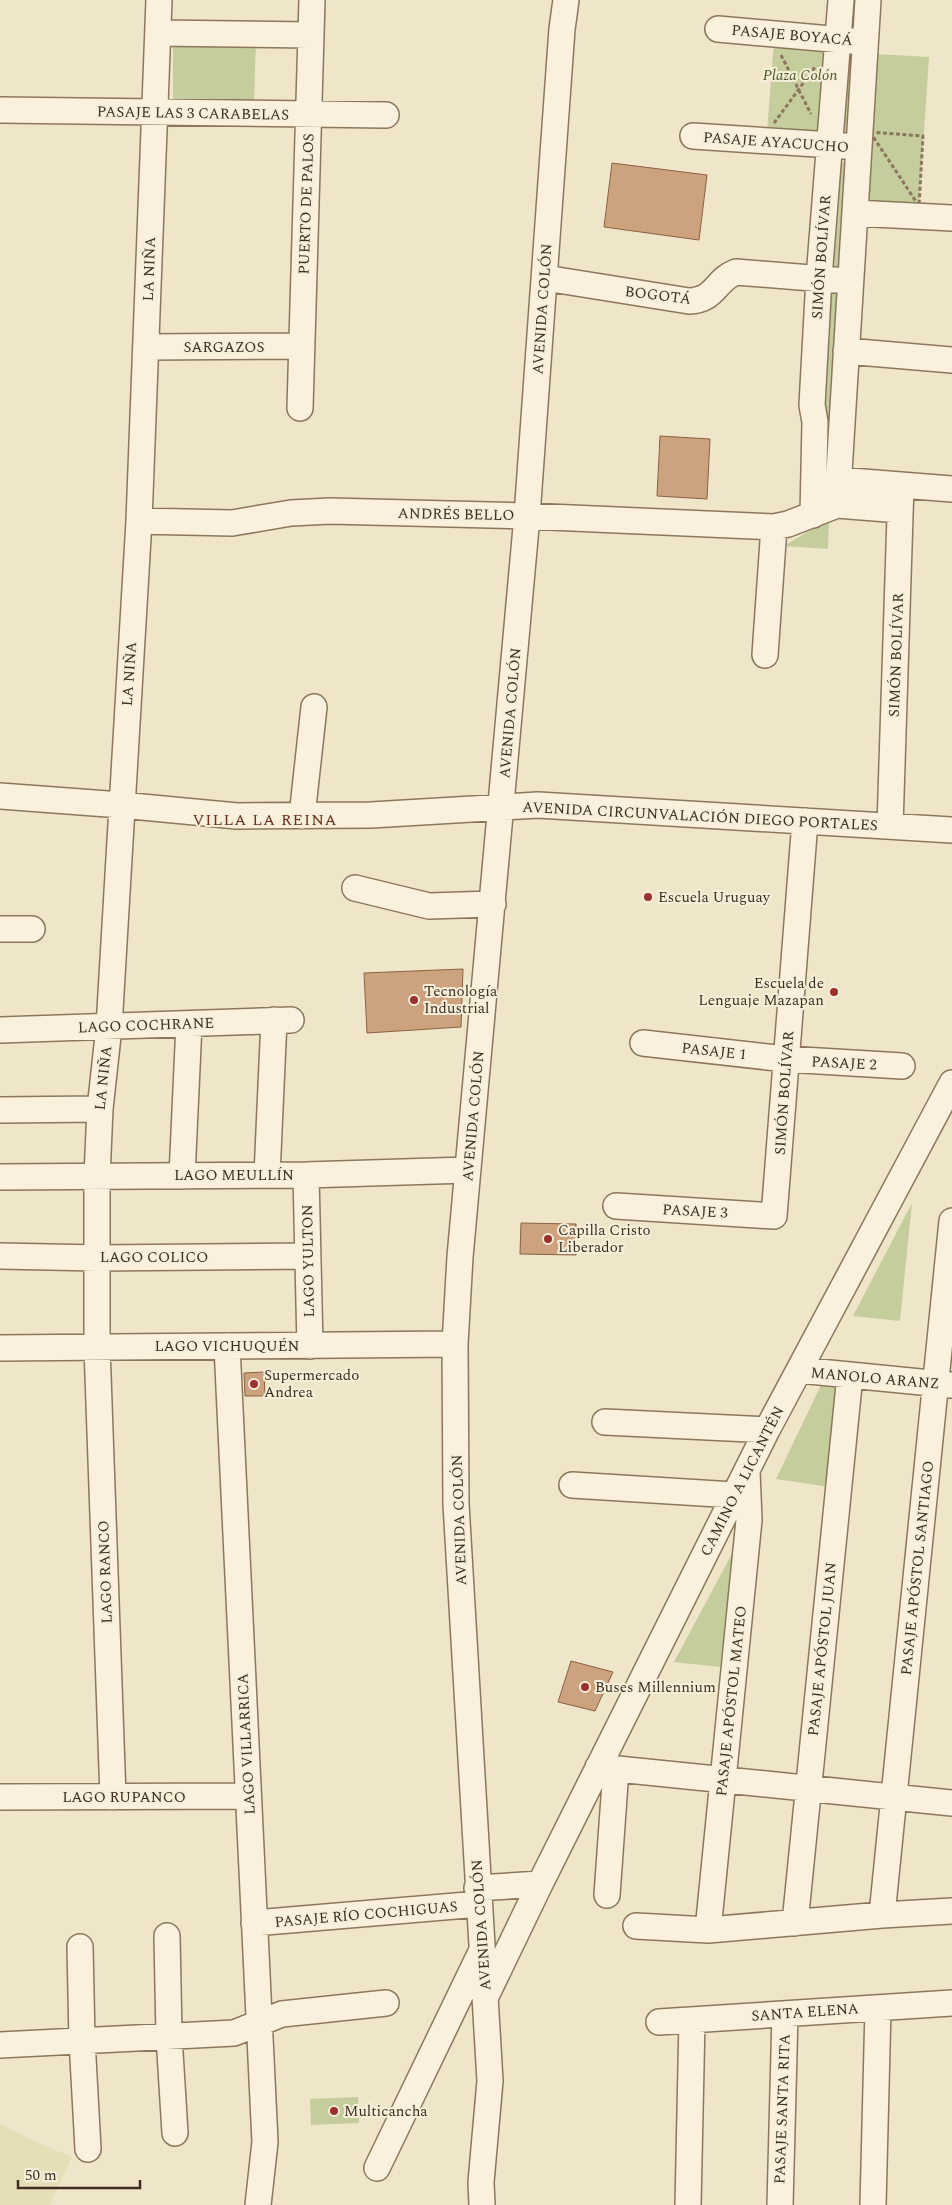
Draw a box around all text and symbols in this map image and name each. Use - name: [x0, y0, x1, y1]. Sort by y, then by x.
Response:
- street label: PASAJE BOYACÁ: [730, 19, 853, 52]
- park label: Plaza Colón: [763, 64, 837, 87]
- street label: PASAJE LAS 3 CARABELAS: [97, 100, 289, 127]
- street label: PASAJE AYACUCHO: [702, 126, 850, 159]
- street label: PUERTO DE PALOS: [293, 133, 320, 275]
- street label: SIMÓN BOLÍVAR: [806, 194, 837, 320]
- street label: LA NIÑA: [137, 236, 162, 302]
- street label: AVENIDA COLÓN: [526, 243, 559, 375]
- street label: BOGOTÁ: [623, 280, 692, 311]
- street label: SARGAZOS: [184, 336, 264, 359]
- street label: ANDRÉS BELLO: [397, 502, 515, 527]
- street label: SIMÓN BOLÍVAR: [883, 592, 910, 717]
- street label: LA NIÑA: [116, 641, 143, 707]
- street label: AVENIDA COLÓN: [493, 647, 528, 779]
- street label: AVENIDA CIRCUNVALACIÓN DIEGO PORTALES: [522, 796, 878, 837]
- district label: VILLA LA REINA: [192, 808, 338, 832]
- place label: Escuela Uruguay: [658, 886, 771, 909]
- marker: Escuela Uruguay: [642, 891, 654, 903]
- place label: Escuela de Lenguaje Mazapan: [698, 972, 824, 1012]
- place label: Tecnología Industrial: [424, 980, 498, 1020]
- marker: Escuela de Lenguaje Mazapan: [828, 986, 840, 998]
- marker: Tecnología Industrial: [408, 994, 420, 1006]
- street label: LAGO COCHRANE: [77, 1012, 215, 1039]
- street label: SIMÓN BOLÍVAR: [769, 1030, 800, 1156]
- street label: PASAJE 1: [680, 1037, 748, 1066]
- street label: LA NIÑA: [89, 1045, 118, 1111]
- street label: AVENIDA COLÓN: [456, 1050, 491, 1182]
- street label: PASAJE 2: [811, 1050, 877, 1077]
- street label: LAGO MEULLÍN: [174, 1164, 294, 1187]
- street label: PASAJE 3: [662, 1198, 729, 1225]
- street label: LAGO YULTON: [296, 1204, 321, 1318]
- place label: Capilla Cristo Liberador: [558, 1219, 651, 1259]
- marker: Capilla Cristo Liberador: [542, 1233, 554, 1245]
- street label: LAGO COLICO: [100, 1246, 208, 1269]
- street label: LAGO VICHUQUÉN: [154, 1335, 300, 1358]
- street label: MANOLO ARANZ: [810, 1361, 940, 1396]
- place label: Supermercado Andrea: [264, 1364, 359, 1404]
- marker: Supermercado Andrea: [248, 1378, 260, 1390]
- street label: CAMINO A LICANTÉN: [695, 1402, 790, 1560]
- street label: AVENIDA COLÓN: [446, 1454, 473, 1586]
- street label: PASAJE APÓSTOL SANTIAGO: [895, 1460, 940, 1677]
- street label: LAGO RANCO: [92, 1520, 119, 1624]
- street label: PASAJE APÓSTOL JUAN: [802, 1561, 843, 1737]
- street label: PASAJE APÓSTOL MATEO: [710, 1605, 753, 1797]
- street label: LAGO VILLARRICA: [231, 1673, 262, 1815]
- place label: Buses Millennium: [595, 1676, 716, 1699]
- marker: Buses Millennium: [579, 1681, 591, 1693]
- street label: LAGO RUPANCO: [62, 1786, 186, 1809]
- street label: AVENIDA COLÓN: [465, 1859, 498, 1991]
- street label: PASAJE RÍO COCHIGUAS: [274, 1895, 459, 1934]
- street label: SANTA ELENA: [751, 1997, 859, 2028]
- street label: PASAJE SANTA RITA: [768, 2034, 797, 2185]
- place label: Multicancha: [344, 2100, 428, 2123]
- marker: Multicancha: [328, 2105, 340, 2117]
- scale bar: [18, 2158, 140, 2190]
- text: 50 m: [25, 2164, 57, 2187]

